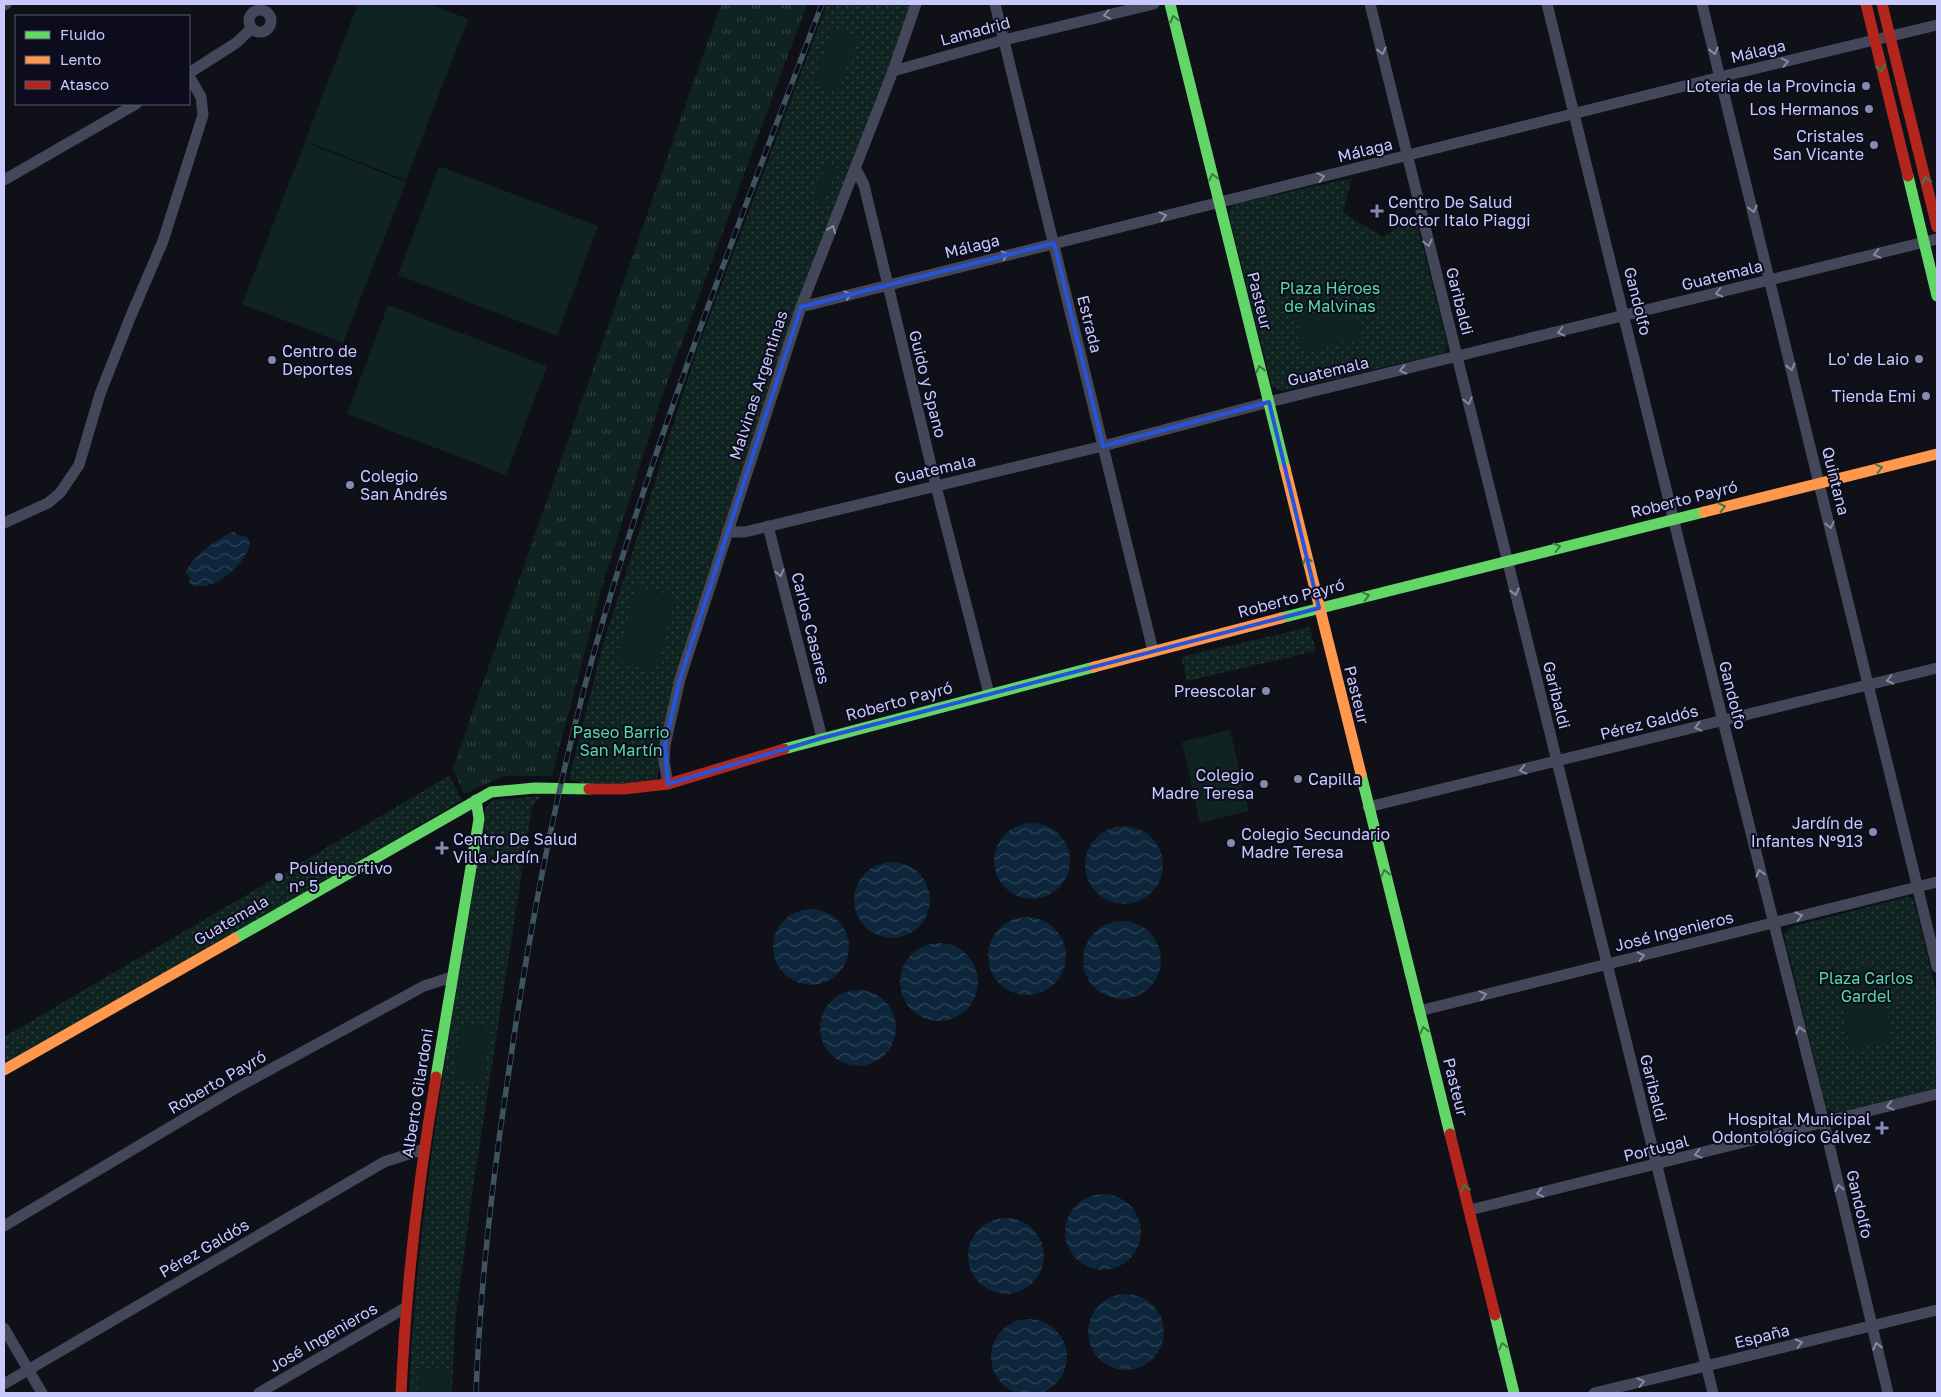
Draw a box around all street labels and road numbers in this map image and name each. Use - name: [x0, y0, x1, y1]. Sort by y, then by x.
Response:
- street label: Lamadrid: [938, 12, 1012, 50]
- street label: Málaga: [1729, 35, 1787, 67]
- street label: Málaga: [1335, 134, 1395, 166]
- street label: Málaga: [942, 230, 1002, 262]
- street label: Guatemala: [1679, 255, 1765, 295]
- street label: Garibaldi: [1442, 265, 1478, 337]
- street label: Gandolfo: [1620, 265, 1656, 337]
- street label: Pasteur: [1243, 270, 1277, 332]
- street label: Estrada: [1073, 293, 1107, 355]
- street label: Malvinas Argentinas: [724, 308, 792, 462]
- street label: Guido y Spano: [905, 328, 951, 440]
- street label: Guatemala: [1285, 352, 1371, 390]
- street label: Quintana: [1818, 445, 1854, 517]
- street label: Guatemala: [892, 450, 978, 488]
- street label: Roberto Payró: [1628, 476, 1740, 522]
- street label: Carlos Casares: [787, 570, 835, 686]
- street label: Roberto Payró: [1235, 574, 1347, 622]
- street label: Garibaldi: [1539, 659, 1575, 731]
- street label: Gandolfo: [1715, 659, 1751, 731]
- street label: Pasteur: [1340, 664, 1374, 726]
- street label: Roberto Payró: [843, 677, 955, 725]
- street label: Pérez Galdós: [1598, 700, 1700, 744]
- street label: Guatemala: [190, 891, 272, 949]
- street label: José Ingenieros: [1612, 907, 1736, 955]
- street label: Alberto Gilardoni: [397, 1027, 437, 1159]
- street label: Roberto Payró: [165, 1046, 269, 1118]
- street label: Garibaldi: [1636, 1052, 1672, 1124]
- street label: Pasteur: [1439, 1056, 1473, 1118]
- street label: Portugal: [1621, 1130, 1691, 1166]
- street label: Gandolfo: [1842, 1168, 1878, 1240]
- street label: Pérez Galdós: [156, 1214, 252, 1282]
- street label: José Ingenieros: [265, 1298, 381, 1376]
- street label: España: [1732, 1320, 1792, 1352]

